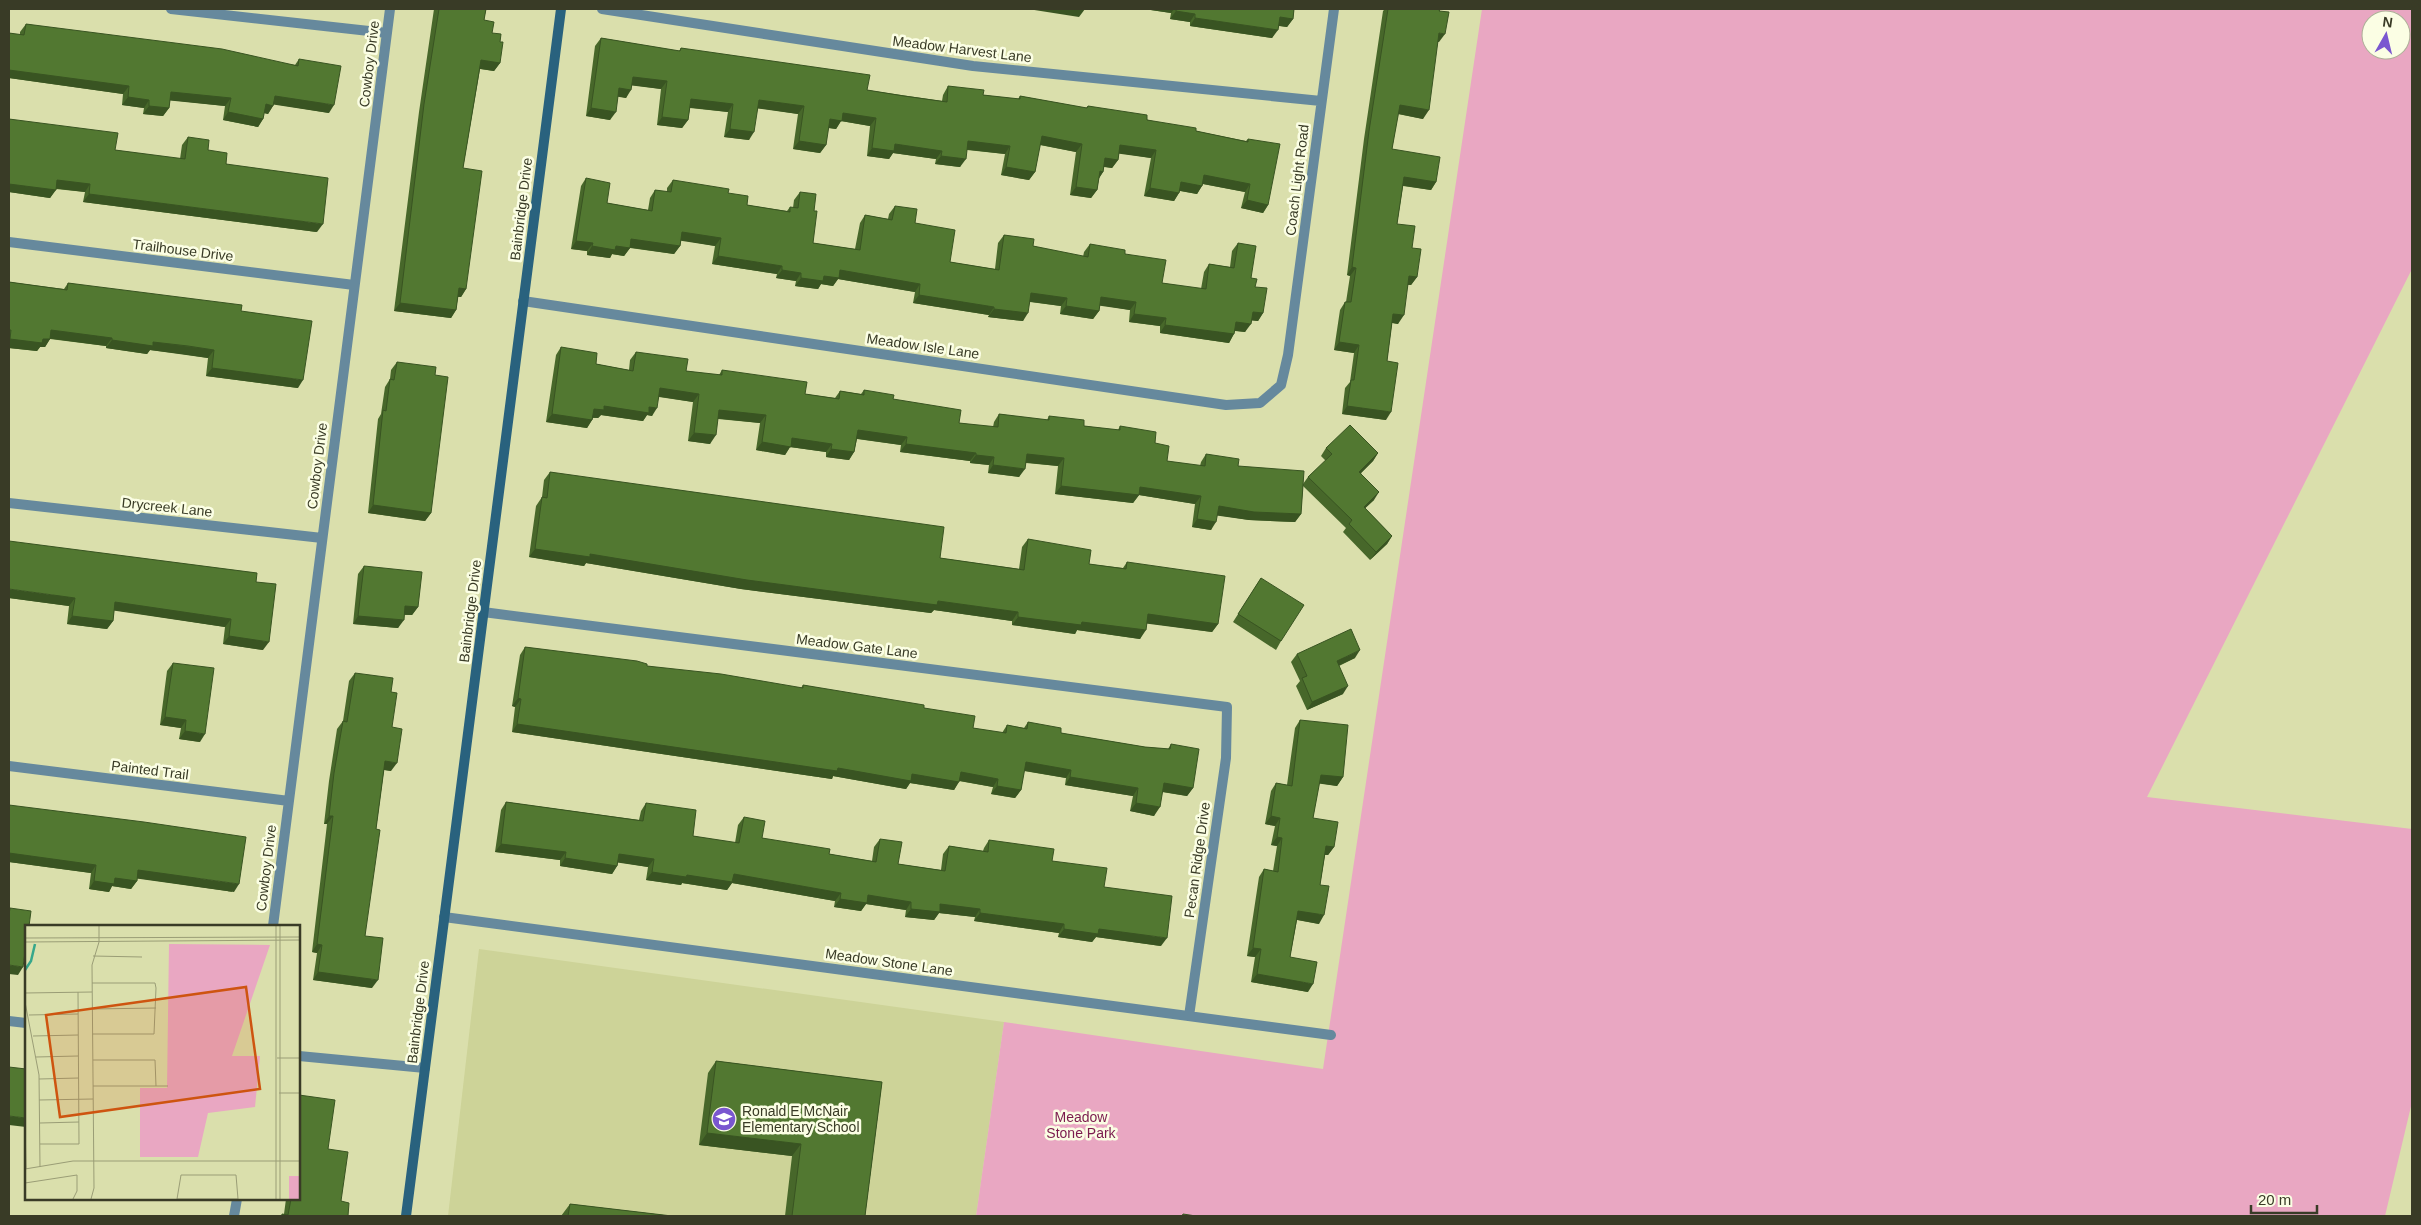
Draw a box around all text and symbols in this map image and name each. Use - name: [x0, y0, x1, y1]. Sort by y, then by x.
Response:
- north arrow: [2361, 10, 2411, 60]
- text: N: [2382, 13, 2394, 31]
- street label: Cowboy Drive: [356, 20, 382, 108]
- street label: Meadow Harvest Lane: [892, 33, 1033, 66]
- street label: Coach Light Road: [1282, 123, 1312, 237]
- street label: Bainbridge Drive: [507, 156, 535, 261]
- street label: Trailhouse Drive: [132, 236, 235, 264]
- street label: Meadow Isle Lane: [866, 330, 981, 362]
- street label: Cowboy Drive: [304, 422, 330, 510]
- street label: Drycreek Lane: [121, 494, 213, 520]
- street label: Bainbridge Drive: [456, 558, 484, 663]
- street label: Meadow Gate Lane: [795, 631, 919, 661]
- street label: Painted Trail: [110, 757, 190, 783]
- street label: Pecan Ridge Drive: [1181, 801, 1213, 919]
- street label: Cowboy Drive: [253, 824, 279, 912]
- inset map: [25, 925, 300, 1200]
- street label: Meadow Stone Lane: [824, 945, 954, 979]
- street label: Bainbridge Drive: [404, 959, 432, 1064]
- place label: Ronald E McNair Elementary School: [742, 1103, 860, 1135]
- school or university icon: Ronald E McNair Elementary School: [711, 1106, 737, 1132]
- park label: Meadow Stone Park: [1046, 1109, 1117, 1141]
- scale bar: [2251, 1182, 2317, 1214]
- text: 20 m: [2258, 1191, 2291, 1208]

